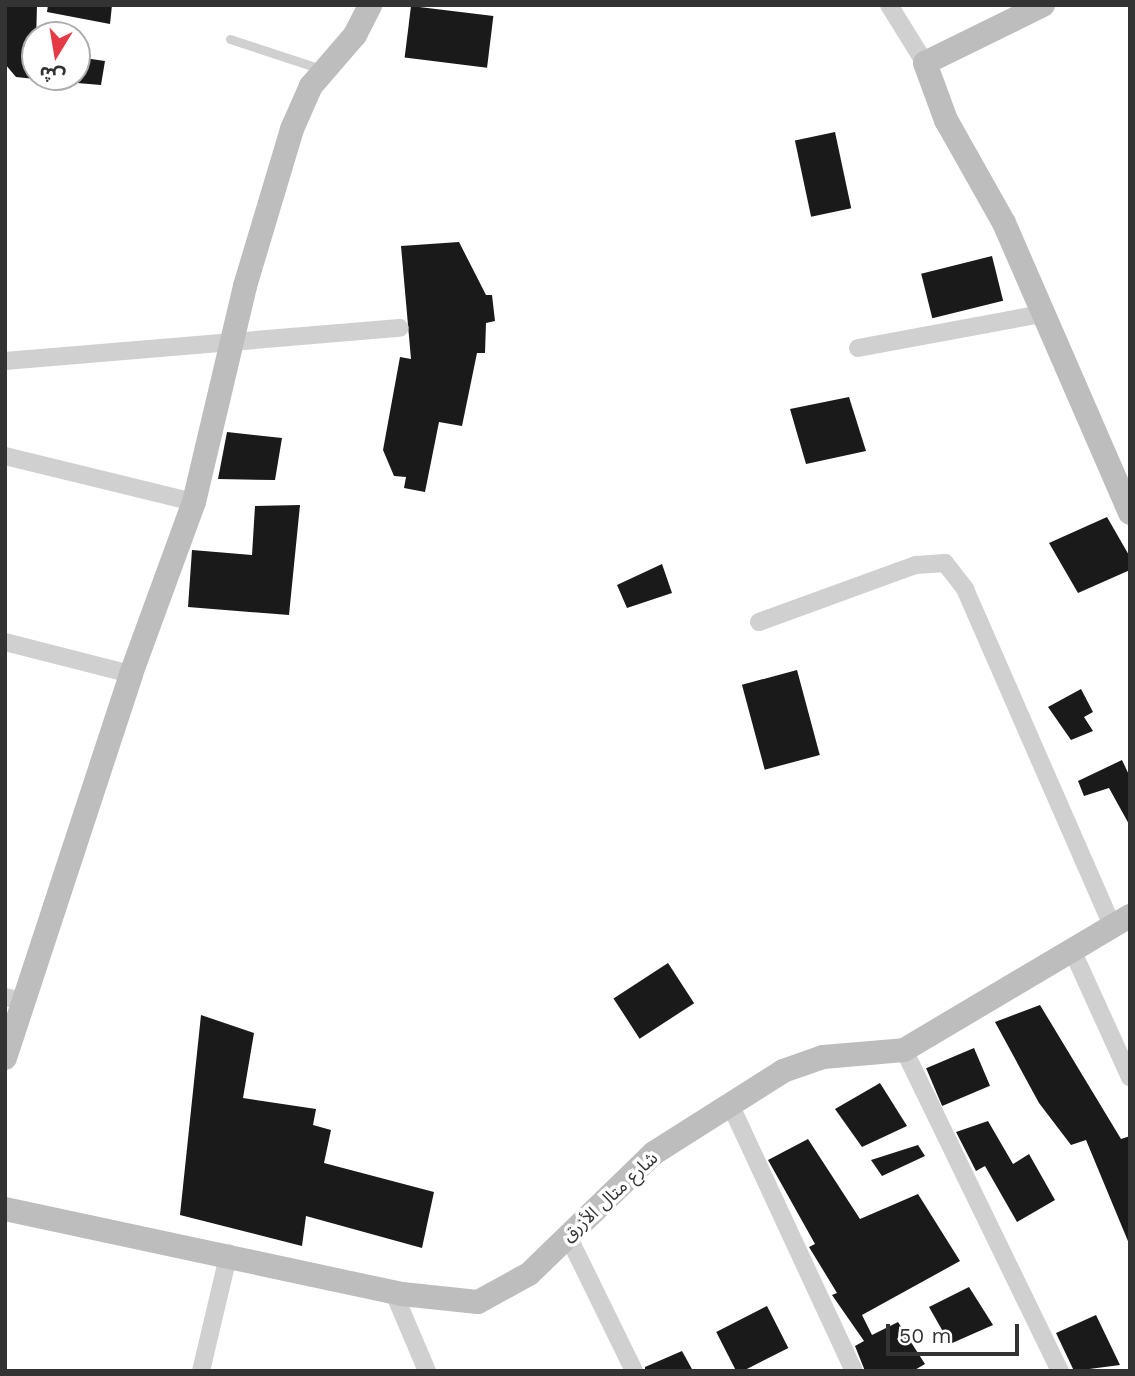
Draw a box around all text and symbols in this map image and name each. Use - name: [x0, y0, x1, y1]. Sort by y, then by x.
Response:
- north arrow: [21, 21, 91, 91]
- text: ش: [37, 61, 67, 89]
- street label: شارع متال الأزرق: [558, 1147, 662, 1247]
- scale bar: [890, 1310, 1023, 1354]
- text: 50 m: [899, 1323, 951, 1348]

